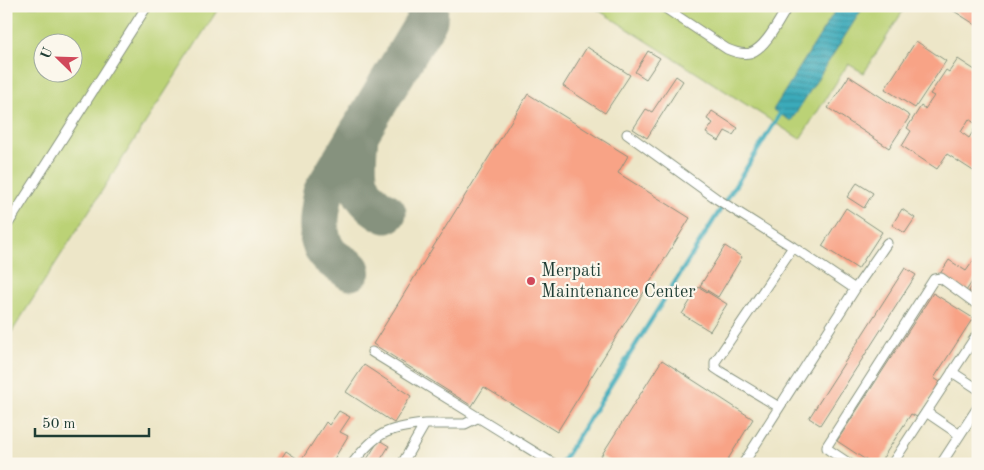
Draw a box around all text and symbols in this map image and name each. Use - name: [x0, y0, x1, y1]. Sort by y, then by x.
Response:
- north arrow: [32, 32, 82, 82]
- text: U: [38, 45, 56, 61]
- place label: Merpati Maintenance Center: [541, 262, 696, 301]
- marker: Merpati Maintenance Center: [525, 275, 537, 287]
- scale bar: [35, 405, 149, 437]
- text: 50 m: [42, 417, 76, 432]

